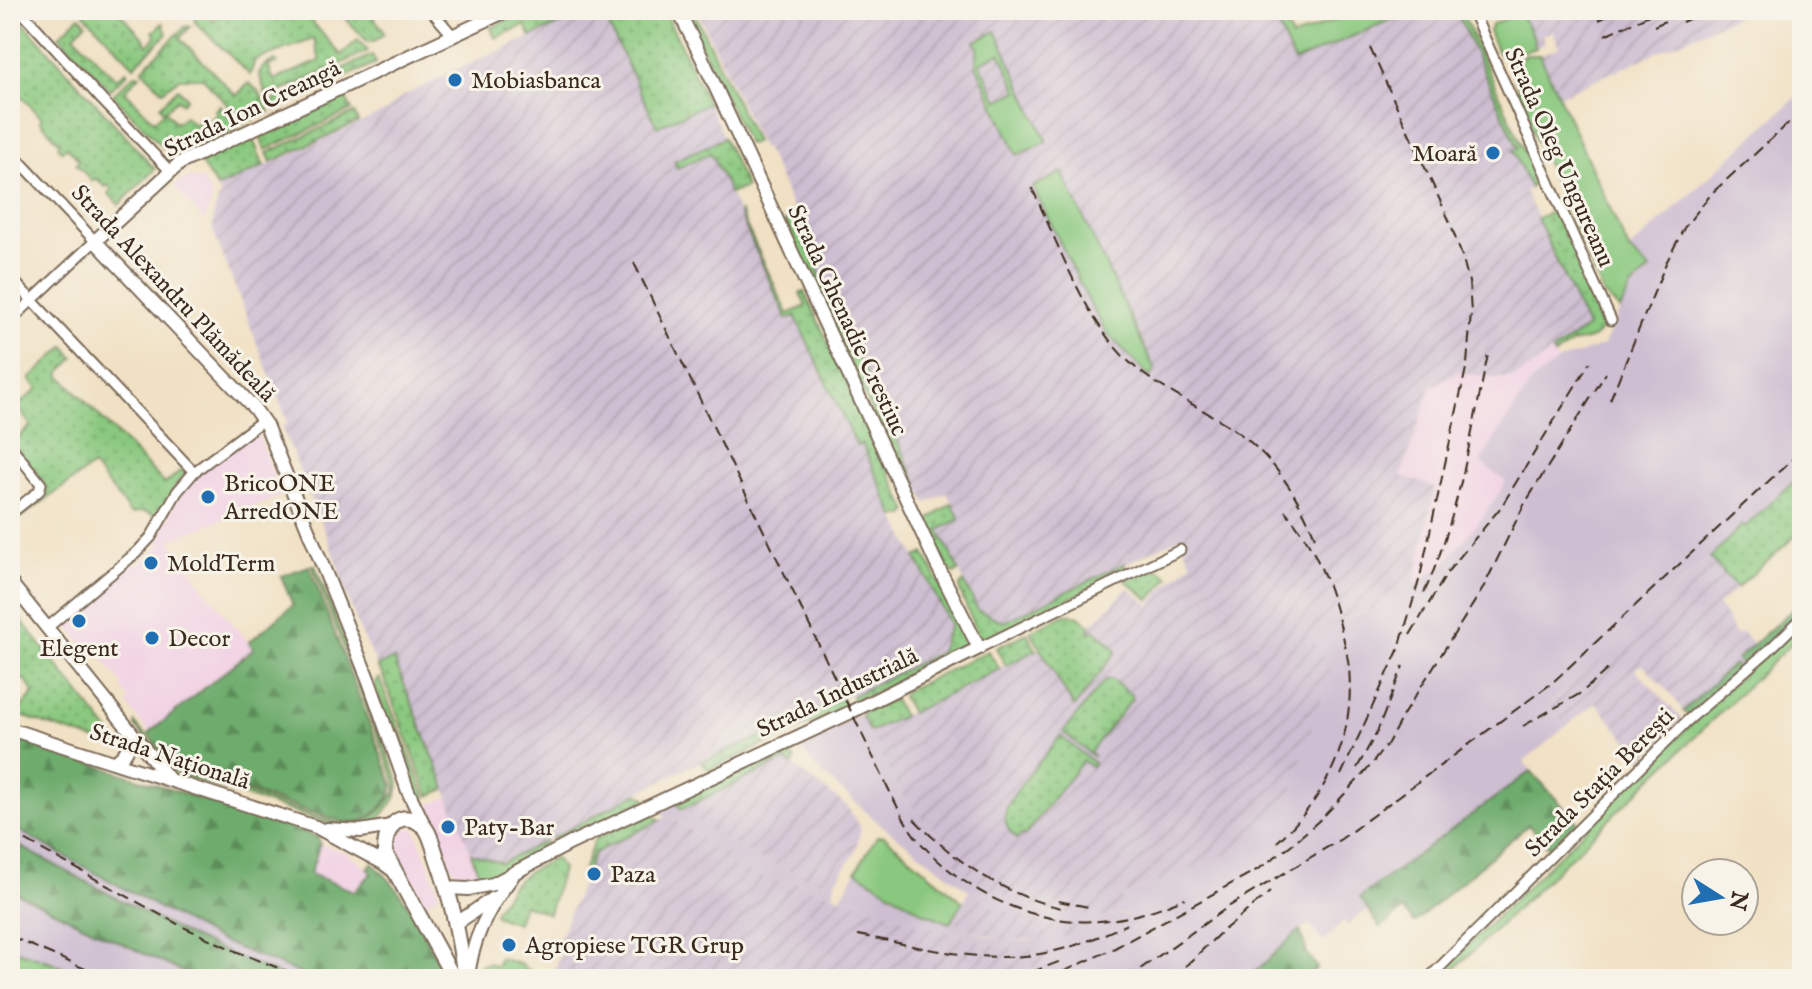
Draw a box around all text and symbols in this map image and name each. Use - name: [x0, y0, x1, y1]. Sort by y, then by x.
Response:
- street label: Strada Oleg Ungureanu: [1496, 43, 1621, 272]
- street label: Strada Ion Creangă: [159, 53, 347, 165]
- place label: Mobiasbanca: [471, 66, 601, 97]
- marker: Mobiasbanca: [446, 71, 464, 89]
- place label: Moară: [1412, 139, 1478, 170]
- marker: Moară: [1484, 144, 1502, 162]
- street label: Strada Alexandru Plămădeală: [64, 179, 282, 410]
- street label: Strada Ghenadie Crestiuc: [779, 200, 914, 441]
- place label: BricoONE ArredONE: [223, 469, 339, 528]
- marker: BricoONE ArredONE: [199, 488, 217, 506]
- place label: MoldTerm: [167, 549, 275, 580]
- marker: MoldTerm: [142, 554, 160, 572]
- marker: Elegent: [70, 612, 88, 630]
- place label: Decor: [168, 624, 230, 655]
- marker: Decor: [143, 629, 161, 647]
- place label: Elegent: [39, 634, 119, 665]
- street label: Strada Industrială: [752, 641, 924, 746]
- street label: Strada Stația Berești: [1519, 702, 1681, 864]
- street label: Strada Națională: [86, 717, 254, 798]
- place label: Paty-Bar: [464, 813, 555, 844]
- marker: Paty-Bar: [439, 818, 457, 836]
- north arrow: [1680, 857, 1760, 937]
- place label: Paza: [610, 860, 656, 891]
- marker: Paza: [585, 865, 603, 883]
- text: N: [1722, 887, 1753, 912]
- place label: Agropiese TGR Grup: [524, 931, 744, 962]
- marker: Agropiese TGR Grup: [500, 936, 518, 954]

